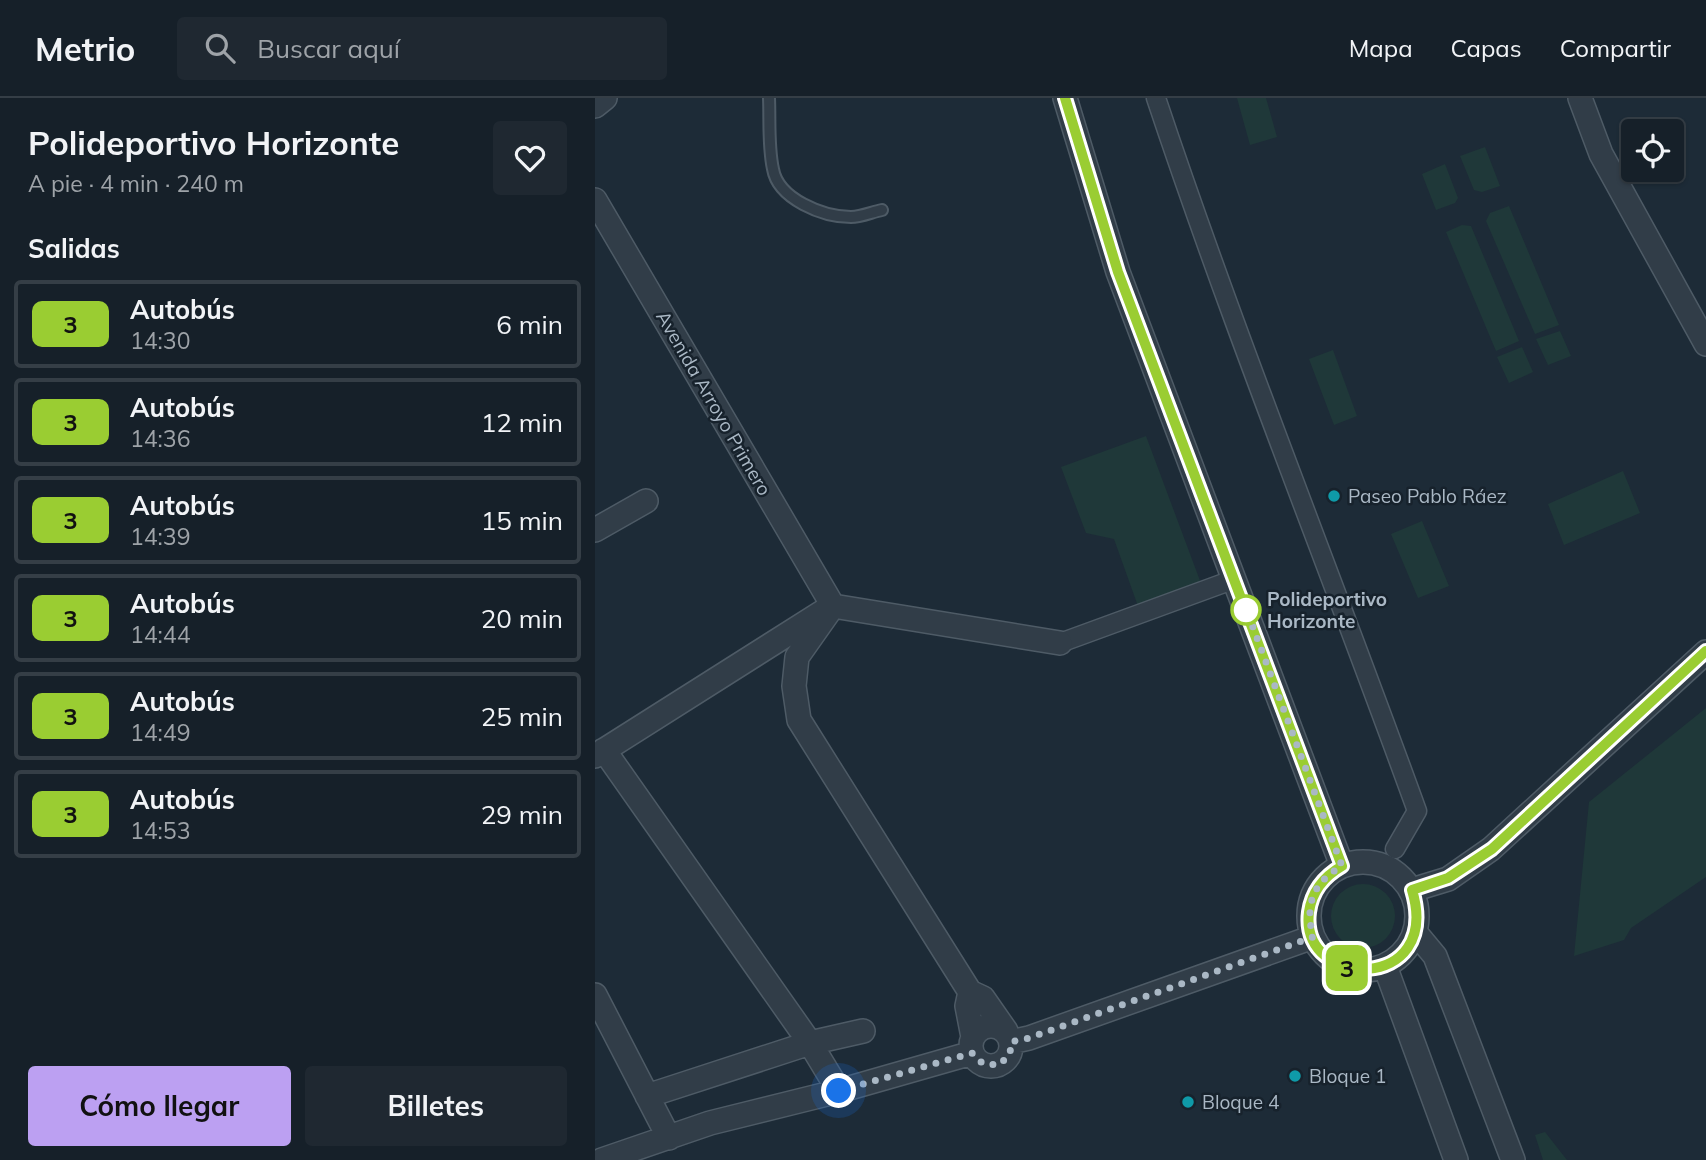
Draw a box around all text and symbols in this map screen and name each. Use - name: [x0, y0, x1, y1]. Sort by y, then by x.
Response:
- search box: [177, 17, 667, 80]
- text: Metrio: [35, 28, 135, 69]
- icon: search: [201, 29, 239, 67]
- text: Buscar aquí: [257, 32, 400, 65]
- text: Mapa: [1349, 33, 1413, 63]
- text: Capas: [1451, 33, 1522, 63]
- text: Compartir: [1560, 33, 1671, 63]
- map controls: [1621, 119, 1684, 182]
- button: locate: [1621, 119, 1684, 182]
- button: heart: [493, 121, 567, 195]
- text: Polideportivo Horizonte: [28, 122, 399, 163]
- text: A pie · 4 min · 240 m: [28, 169, 244, 198]
- text: Salidas: [28, 232, 120, 265]
- text: Autobús: [130, 293, 235, 326]
- street label: Avenida Arroyo Primero: [651, 306, 777, 500]
- text: 6 min: [496, 308, 563, 341]
- text: 3: [63, 309, 78, 339]
- text: 14:30: [130, 326, 190, 355]
- text: Autobús: [130, 391, 235, 424]
- text: 12 min: [481, 406, 563, 439]
- text: 3: [63, 407, 78, 437]
- text: 14:36: [130, 424, 190, 453]
- place label: Paseo Pablo Ráez: [1348, 484, 1507, 508]
- marker: Paseo Pablo Ráez: [1326, 488, 1342, 504]
- text: Autobús: [130, 489, 235, 522]
- text: 15 min: [481, 504, 563, 537]
- text: 3: [63, 505, 78, 535]
- text: 14:39: [130, 522, 190, 551]
- text: Autobús: [130, 587, 235, 620]
- place label: Polideportivo Horizonte: [1267, 587, 1387, 633]
- marker: Polideportivo Horizonte: [1231, 595, 1261, 625]
- text: 20 min: [481, 602, 563, 635]
- text: 3: [63, 603, 78, 633]
- text: 14:44: [130, 620, 190, 649]
- text: Autobús: [130, 685, 235, 718]
- text: 25 min: [481, 700, 563, 733]
- text: 3: [63, 701, 78, 731]
- text: 14:49: [130, 718, 190, 747]
- text: Autobús: [130, 783, 235, 816]
- text: 29 min: [481, 798, 563, 831]
- text: 3: [63, 799, 78, 829]
- text: 14:53: [130, 816, 190, 845]
- line badge: 3: [1324, 945, 1370, 991]
- text: 3: [1340, 953, 1354, 983]
- place label: Bloque 1: [1309, 1064, 1386, 1088]
- button: Cómo llegar: [28, 1066, 291, 1146]
- button: Billetes: [305, 1066, 567, 1146]
- marker: Bloque 1: [1287, 1068, 1303, 1084]
- your location: [821, 1073, 856, 1108]
- place label: Bloque 4: [1202, 1090, 1279, 1114]
- marker: Bloque 4: [1180, 1094, 1196, 1110]

